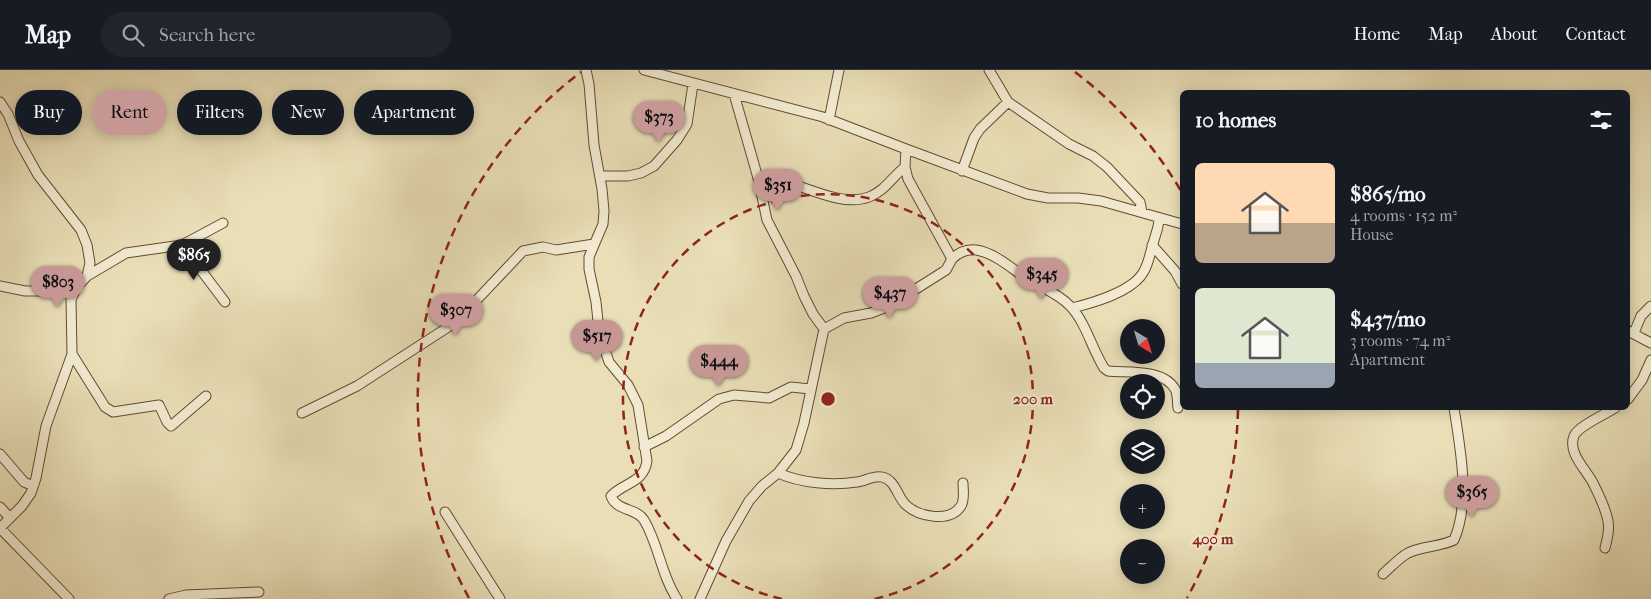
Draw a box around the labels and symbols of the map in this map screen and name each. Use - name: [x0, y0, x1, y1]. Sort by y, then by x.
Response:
- pin: $373: [629, 100, 689, 143]
- pin: $351: [748, 168, 808, 211]
- pin: $865: [164, 238, 224, 281]
- pin: $345: [1012, 258, 1072, 300]
- pin: $803: [28, 266, 88, 308]
- pin: $437: [860, 276, 920, 319]
- pin: $307: [426, 294, 486, 336]
- north arrow: [1120, 319, 1165, 364]
- pin: $517: [567, 320, 627, 362]
- pin: $444: [689, 344, 749, 387]
- centre of rings: [819, 390, 837, 408]
- text: 200 m: [1013, 390, 1053, 408]
- pin: $365: [1442, 476, 1502, 518]
- text: 400 m: [1191, 530, 1234, 548]

